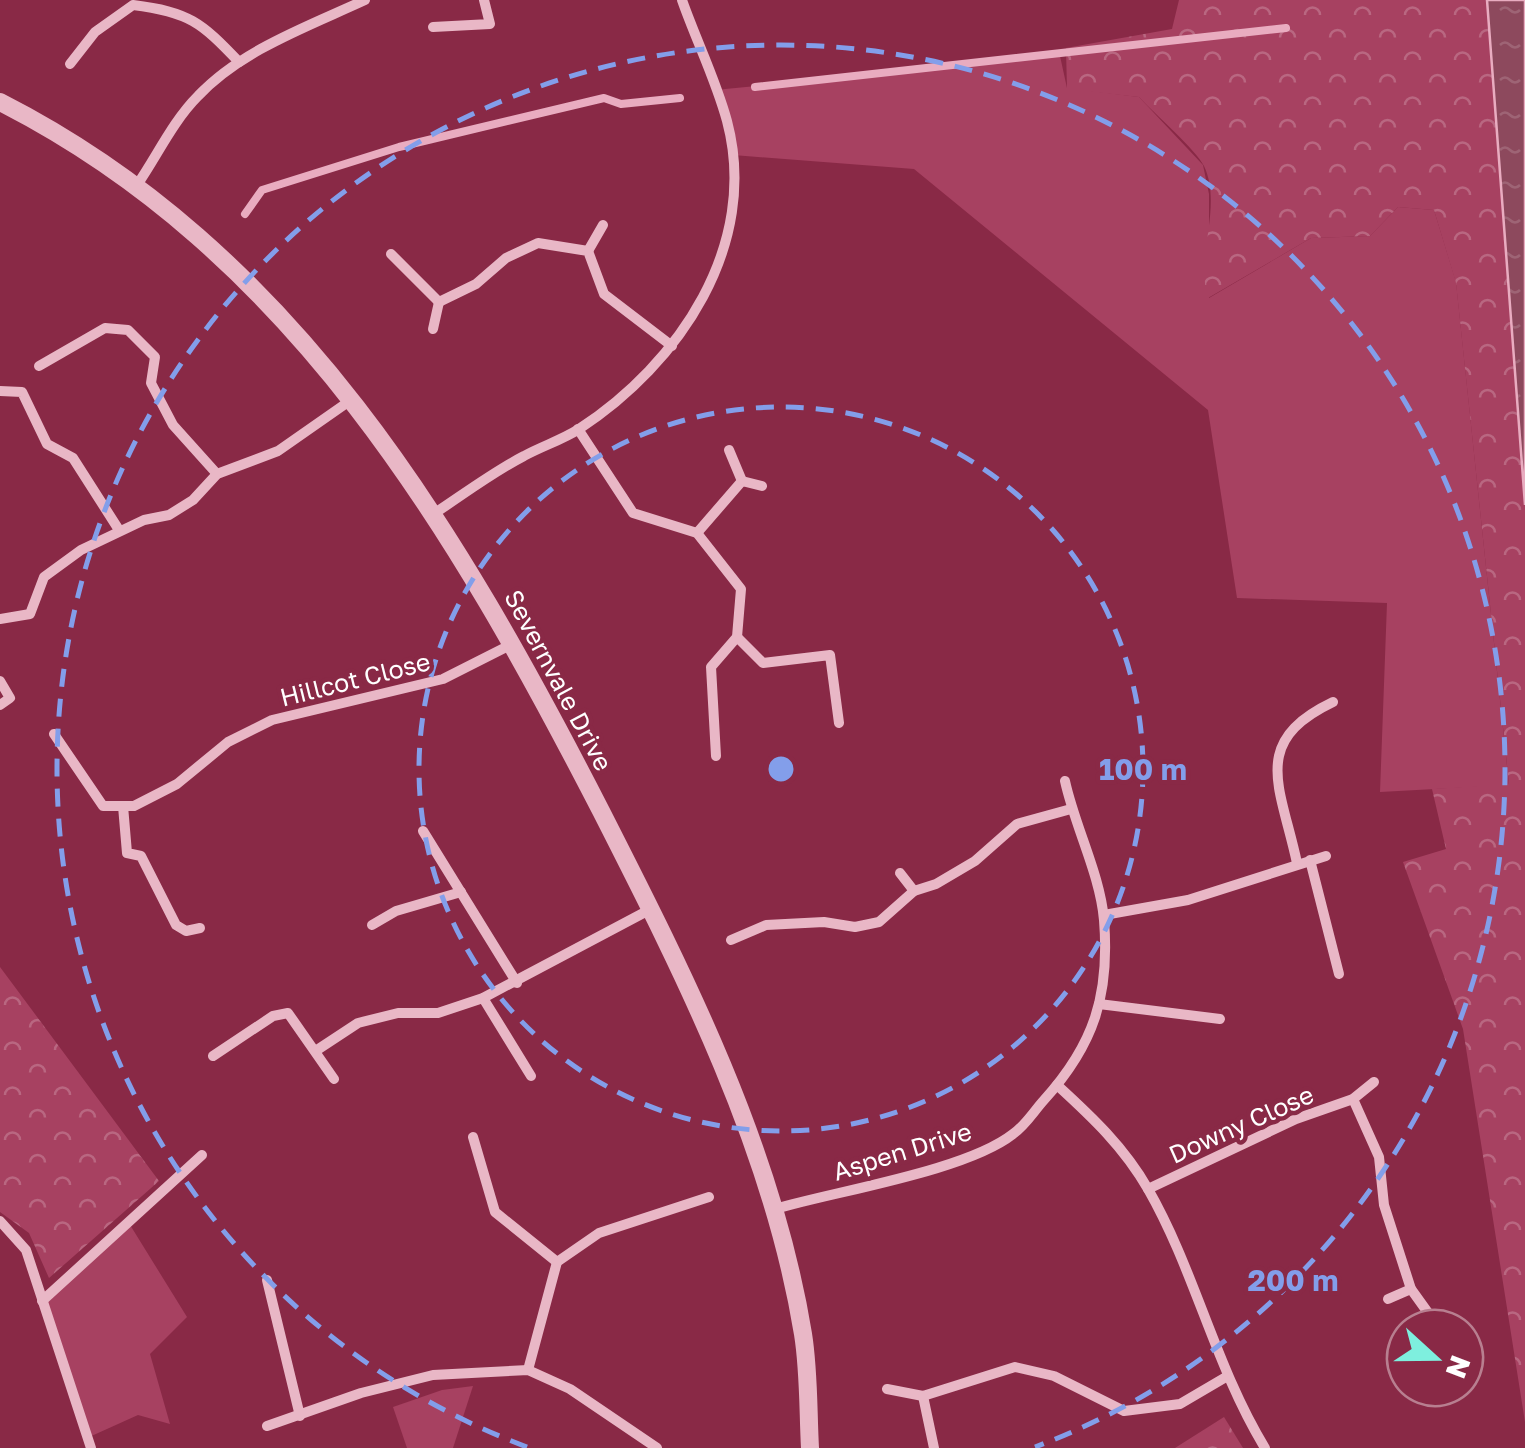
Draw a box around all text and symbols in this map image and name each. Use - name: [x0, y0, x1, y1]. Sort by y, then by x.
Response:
- street label: Severnvale Drive: [498, 584, 620, 776]
- street label: Hillcot Close: [277, 645, 433, 713]
- centre of rings: [763, 751, 799, 787]
- text: 100 m: [1099, 751, 1187, 787]
- street label: Downy Close: [1164, 1078, 1318, 1170]
- street label: Aspen Drive: [829, 1115, 975, 1187]
- text: 200 m: [1247, 1262, 1339, 1298]
- north arrow: [1385, 1308, 1485, 1408]
- text: N: [1440, 1351, 1478, 1383]

